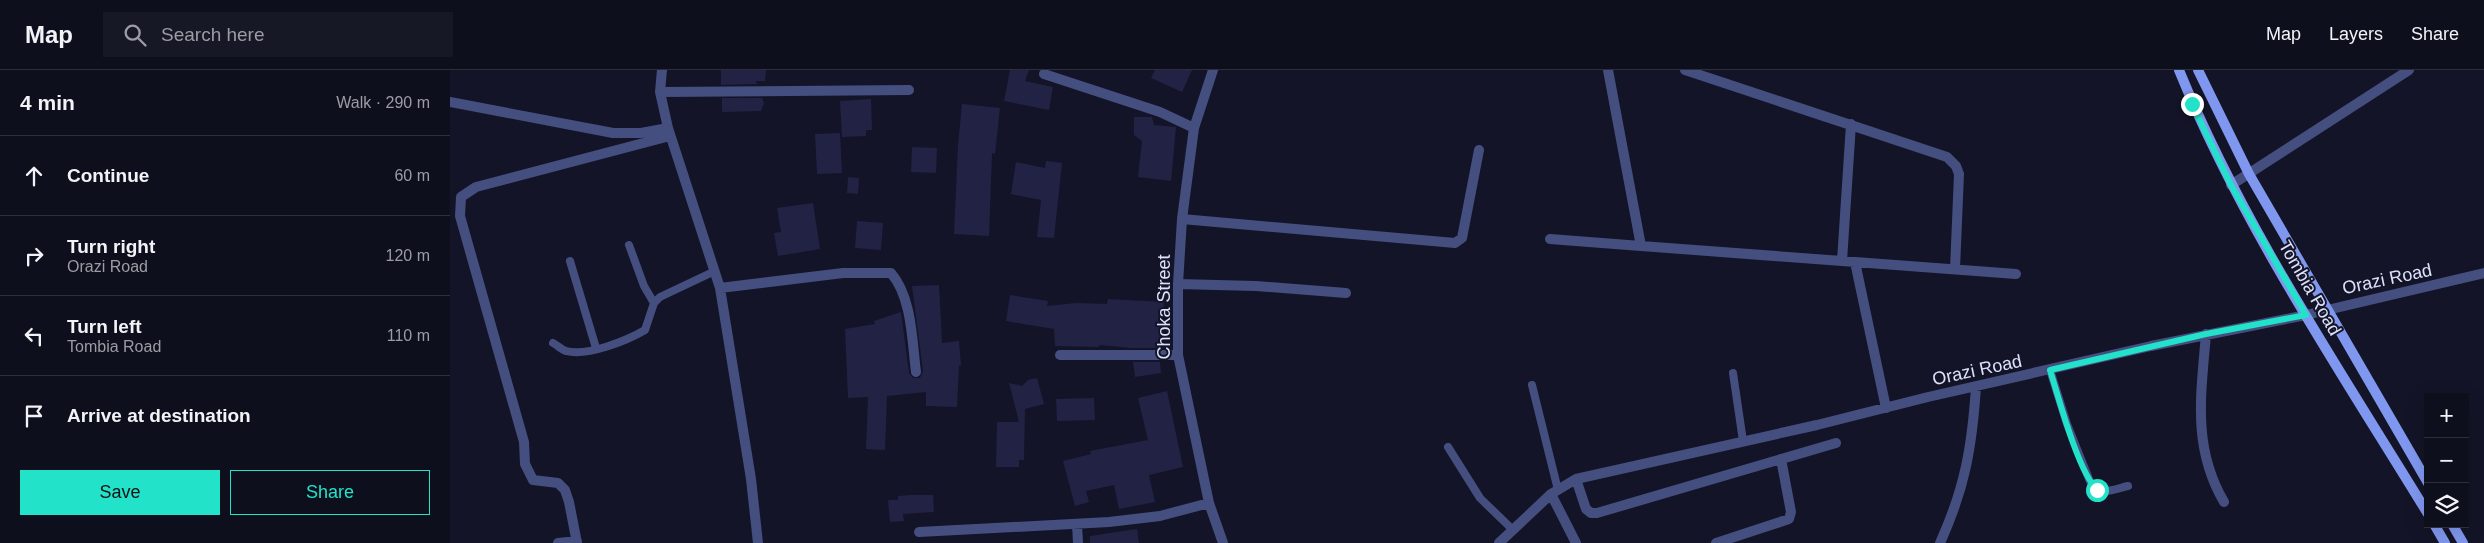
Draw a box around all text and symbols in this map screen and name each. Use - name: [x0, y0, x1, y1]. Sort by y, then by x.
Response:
- search box: [103, 12, 453, 57]
- text: Map: [25, 21, 73, 48]
- icon: search: [121, 21, 149, 49]
- text: Search here: [161, 24, 265, 45]
- text: Map: [2266, 24, 2301, 44]
- text: Layers: [2329, 24, 2383, 44]
- text: Share: [2411, 24, 2459, 44]
- text: 4 min: [20, 91, 75, 114]
- route end: [2181, 93, 2204, 116]
- text: Walk · 290 m: [336, 94, 430, 111]
- icon: ahead: [20, 162, 48, 190]
- text: Continue: [67, 165, 149, 186]
- text: 60 m: [394, 167, 430, 184]
- text: Turn right: [67, 236, 155, 257]
- street label: Tombia Road: [2275, 237, 2345, 339]
- icon: right: [20, 242, 48, 270]
- text: 120 m: [386, 247, 430, 264]
- street label: Choka Street: [1154, 254, 1174, 360]
- text: Orazi Road: [67, 258, 148, 275]
- street label: Orazi Road: [2340, 260, 2434, 298]
- text: Turn left: [67, 316, 142, 337]
- icon: left: [20, 322, 48, 350]
- text: 110 m: [387, 327, 430, 344]
- text: Tombia Road: [67, 338, 161, 355]
- street label: Orazi Road: [1930, 351, 2024, 389]
- map controls: [2424, 393, 2469, 528]
- button: +: [2424, 393, 2469, 438]
- icon: arrive: [20, 402, 48, 430]
- text: Arrive at destination: [67, 405, 251, 426]
- button: −: [2424, 438, 2469, 483]
- button: Save: [20, 470, 220, 515]
- button: Share: [230, 470, 430, 515]
- route start: [2086, 479, 2109, 502]
- button: layers: [2424, 483, 2469, 528]

